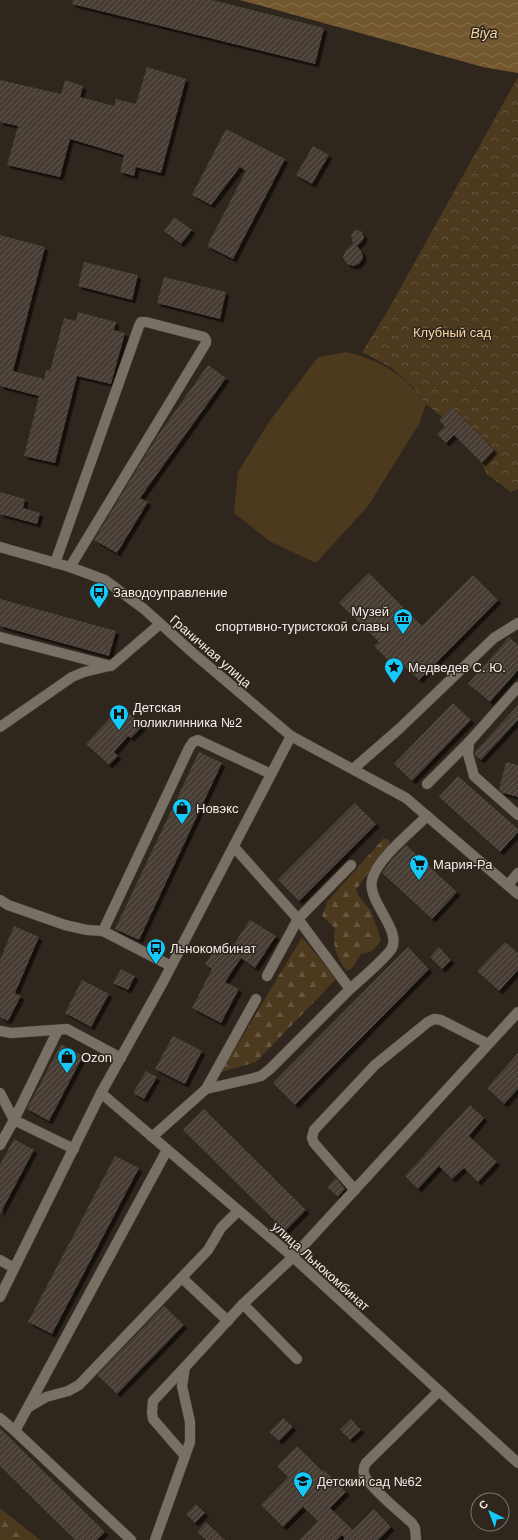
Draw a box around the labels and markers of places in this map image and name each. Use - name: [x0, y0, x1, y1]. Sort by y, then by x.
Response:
- bus stop icon: Заводоуправление: [88, 581, 110, 609]
- place label: Заводоуправление: [113, 585, 228, 600]
- place label: Музей спортивно-туристской славы: [215, 604, 389, 634]
- museum icon: Музей спортивно-туристской славы: [392, 607, 414, 635]
- place icon: Медведев С. Ю.: [383, 656, 405, 684]
- place label: Медведев С. Ю.: [408, 660, 506, 675]
- place label: Детская поликлинника №2: [133, 700, 242, 730]
- hospital icon: Детская поликлинника №2: [108, 703, 130, 731]
- shop icon: Новэкс: [171, 797, 193, 825]
- place label: Новэкс: [196, 801, 239, 816]
- supermarket icon: Мария-Ра: [408, 853, 430, 881]
- place label: Мария-Ра: [433, 857, 493, 872]
- bus stop icon: Льнокомбинат: [145, 937, 167, 965]
- place label: Льнокомбинат: [170, 941, 256, 956]
- shop icon: Ozon: [56, 1046, 78, 1074]
- place label: Ozon: [81, 1050, 112, 1065]
- school or university icon: Детский сад №62: [292, 1470, 314, 1498]
- place label: Детский сад №62: [317, 1474, 422, 1489]

